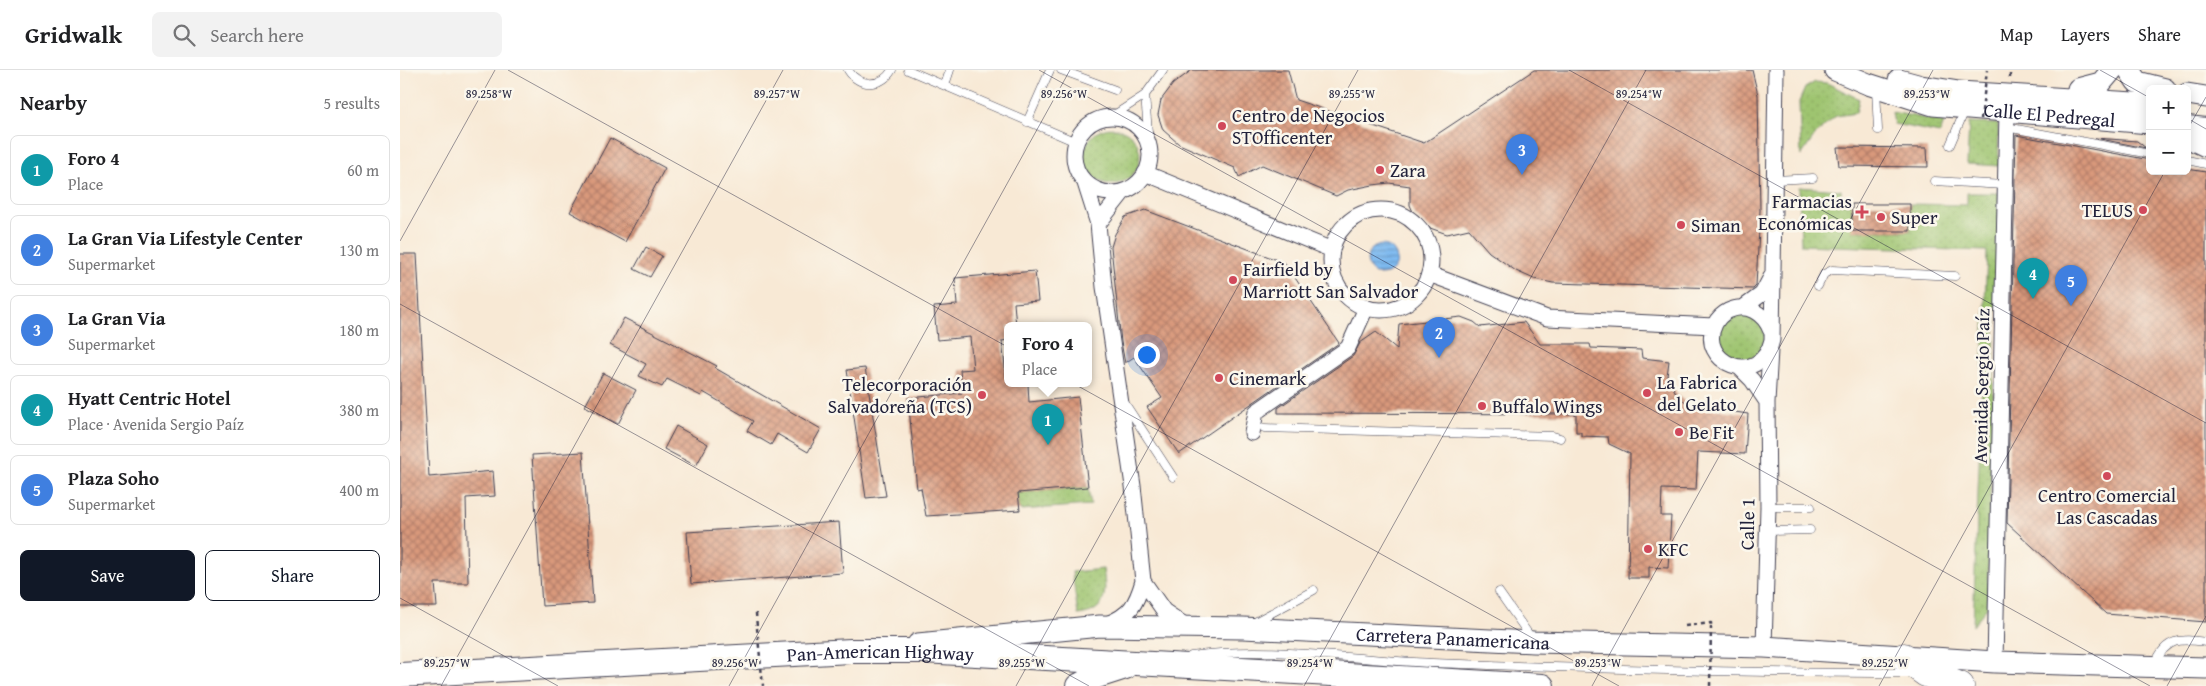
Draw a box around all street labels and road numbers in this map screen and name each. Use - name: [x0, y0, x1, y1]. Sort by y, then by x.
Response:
- street label: Calle El Pedregal: [1983, 95, 2116, 134]
- street label: Avenida Sergio Paíz: [1966, 308, 1996, 464]
- street label: Calle 1: [1733, 498, 1761, 550]
- street label: Carretera Panamericana: [1355, 619, 1550, 656]
- street label: Pan-American Highway: [786, 637, 975, 668]

